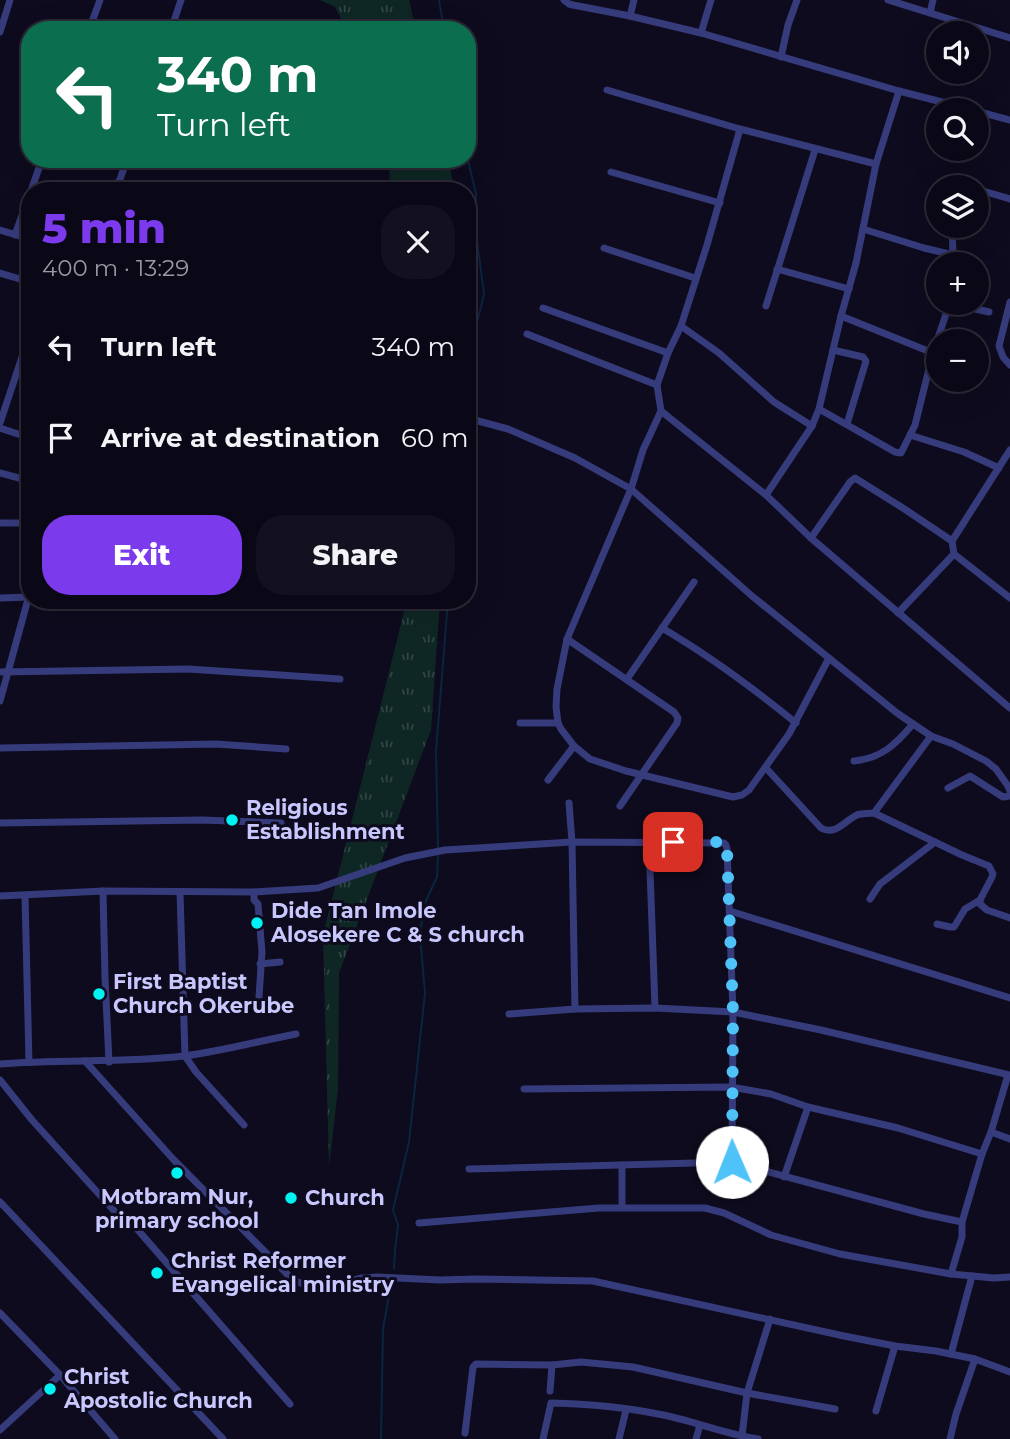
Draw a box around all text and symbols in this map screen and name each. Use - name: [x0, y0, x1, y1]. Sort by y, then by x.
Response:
- map controls: [926, 21, 989, 392]
- button: sound: [926, 21, 989, 84]
- text: 340 m: [157, 45, 318, 104]
- icon: left: [42, 49, 133, 140]
- button: search: [926, 98, 989, 161]
- text: Turn left: [157, 105, 291, 144]
- button: layers: [926, 175, 989, 238]
- text: 5 min: [42, 202, 166, 254]
- button: close: [381, 205, 455, 279]
- button: +: [926, 252, 989, 315]
- text: 400 m · 13:29: [42, 254, 189, 282]
- icon: left: [42, 328, 80, 366]
- button: −: [926, 329, 989, 392]
- text: Turn left: [101, 331, 217, 363]
- text: 340 m: [372, 331, 455, 363]
- icon: arrive: [42, 419, 80, 457]
- text: Arrive at destination: [101, 422, 380, 454]
- text: 60 m: [401, 422, 469, 454]
- button: Exit: [42, 515, 242, 595]
- button: Share: [256, 515, 455, 595]
- place label: Religious Establishment: [246, 795, 405, 844]
- marker: Religious Establishment: [224, 812, 240, 828]
- pin: [643, 812, 703, 872]
- icon: arrive: [654, 823, 692, 861]
- place label: Dide Tan Imole Alosekere C & S church: [270, 898, 525, 947]
- marker: Dide Tan Imole Alosekere C & S church: [249, 915, 265, 931]
- place label: First Baptist Church Okerube: [113, 969, 294, 1018]
- marker: First Baptist Church Okerube: [91, 986, 107, 1002]
- position arrow: [695, 1125, 769, 1199]
- marker: Motbram Nur, primary school: [169, 1165, 185, 1181]
- place label: Motbram Nur, primary school: [95, 1184, 259, 1233]
- place label: Church: [305, 1185, 385, 1210]
- marker: Church: [283, 1190, 299, 1206]
- place label: Christ Reformer Evangelical ministry: [171, 1248, 394, 1297]
- marker: Christ Reformer Evangelical ministry: [149, 1265, 165, 1281]
- place label: Christ Apostolic Church: [63, 1364, 253, 1413]
- marker: Christ Apostolic Church: [42, 1381, 58, 1397]

